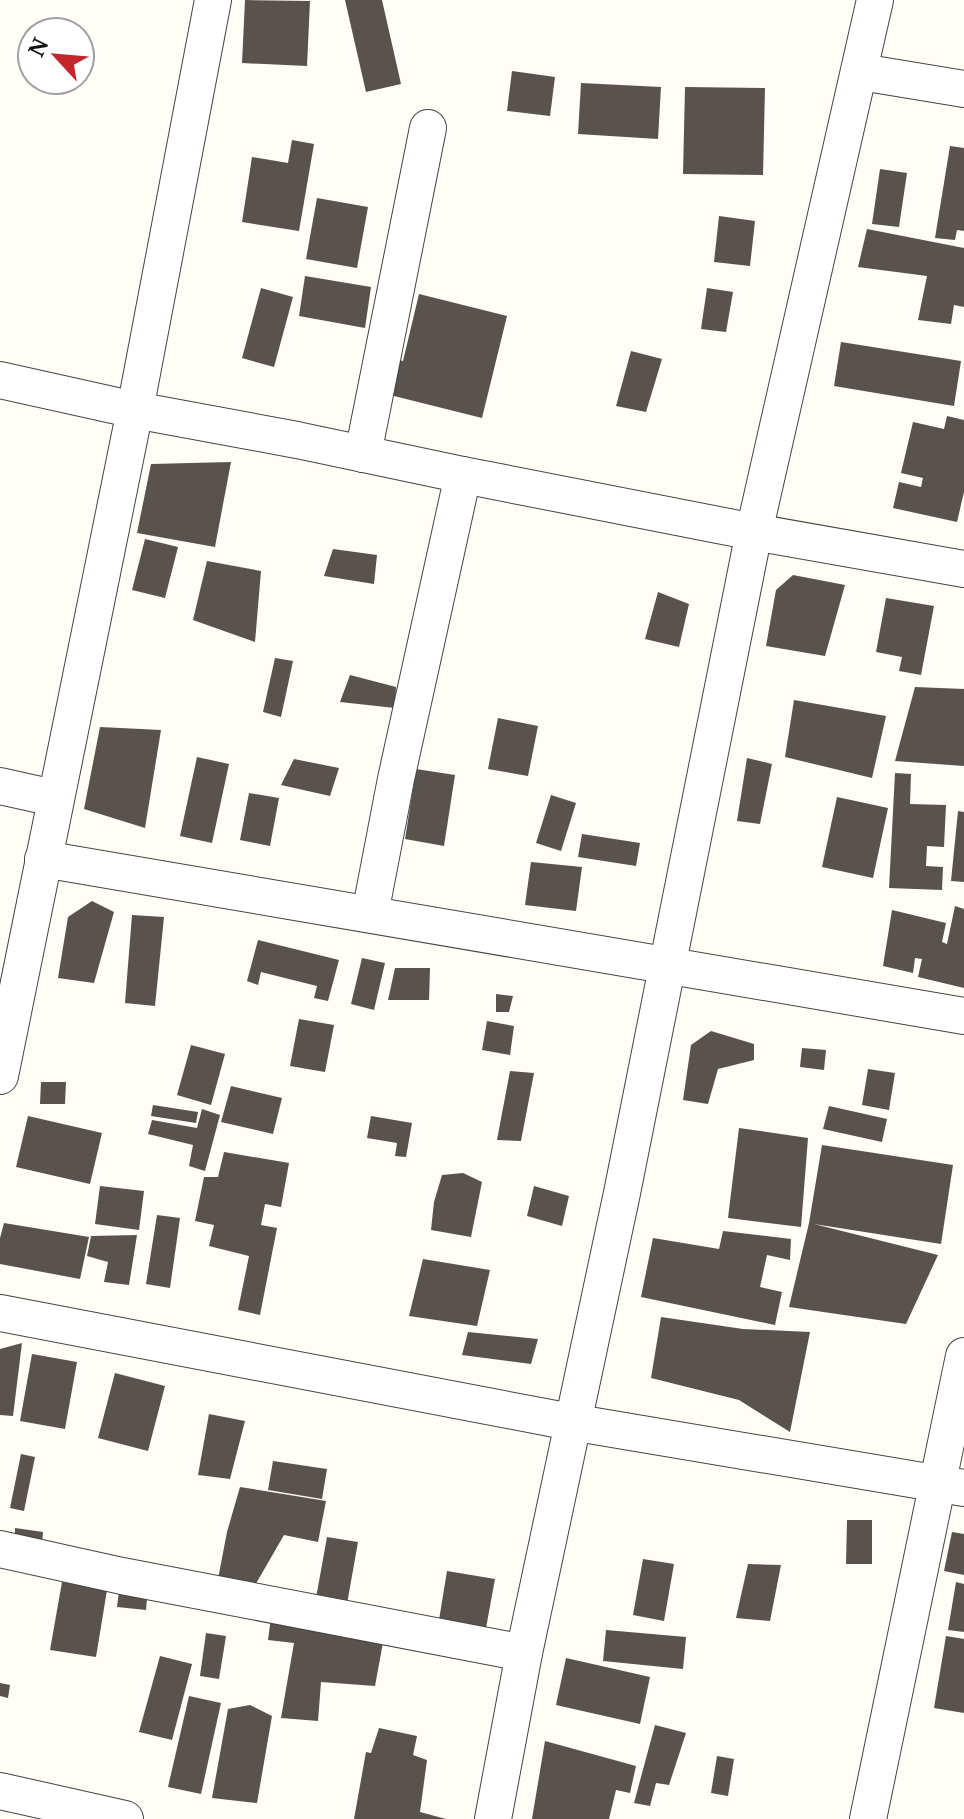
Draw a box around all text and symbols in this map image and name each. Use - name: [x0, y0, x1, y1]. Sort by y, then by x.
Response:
- north arrow: [16, 16, 96, 96]
- text: N: [20, 32, 54, 61]

